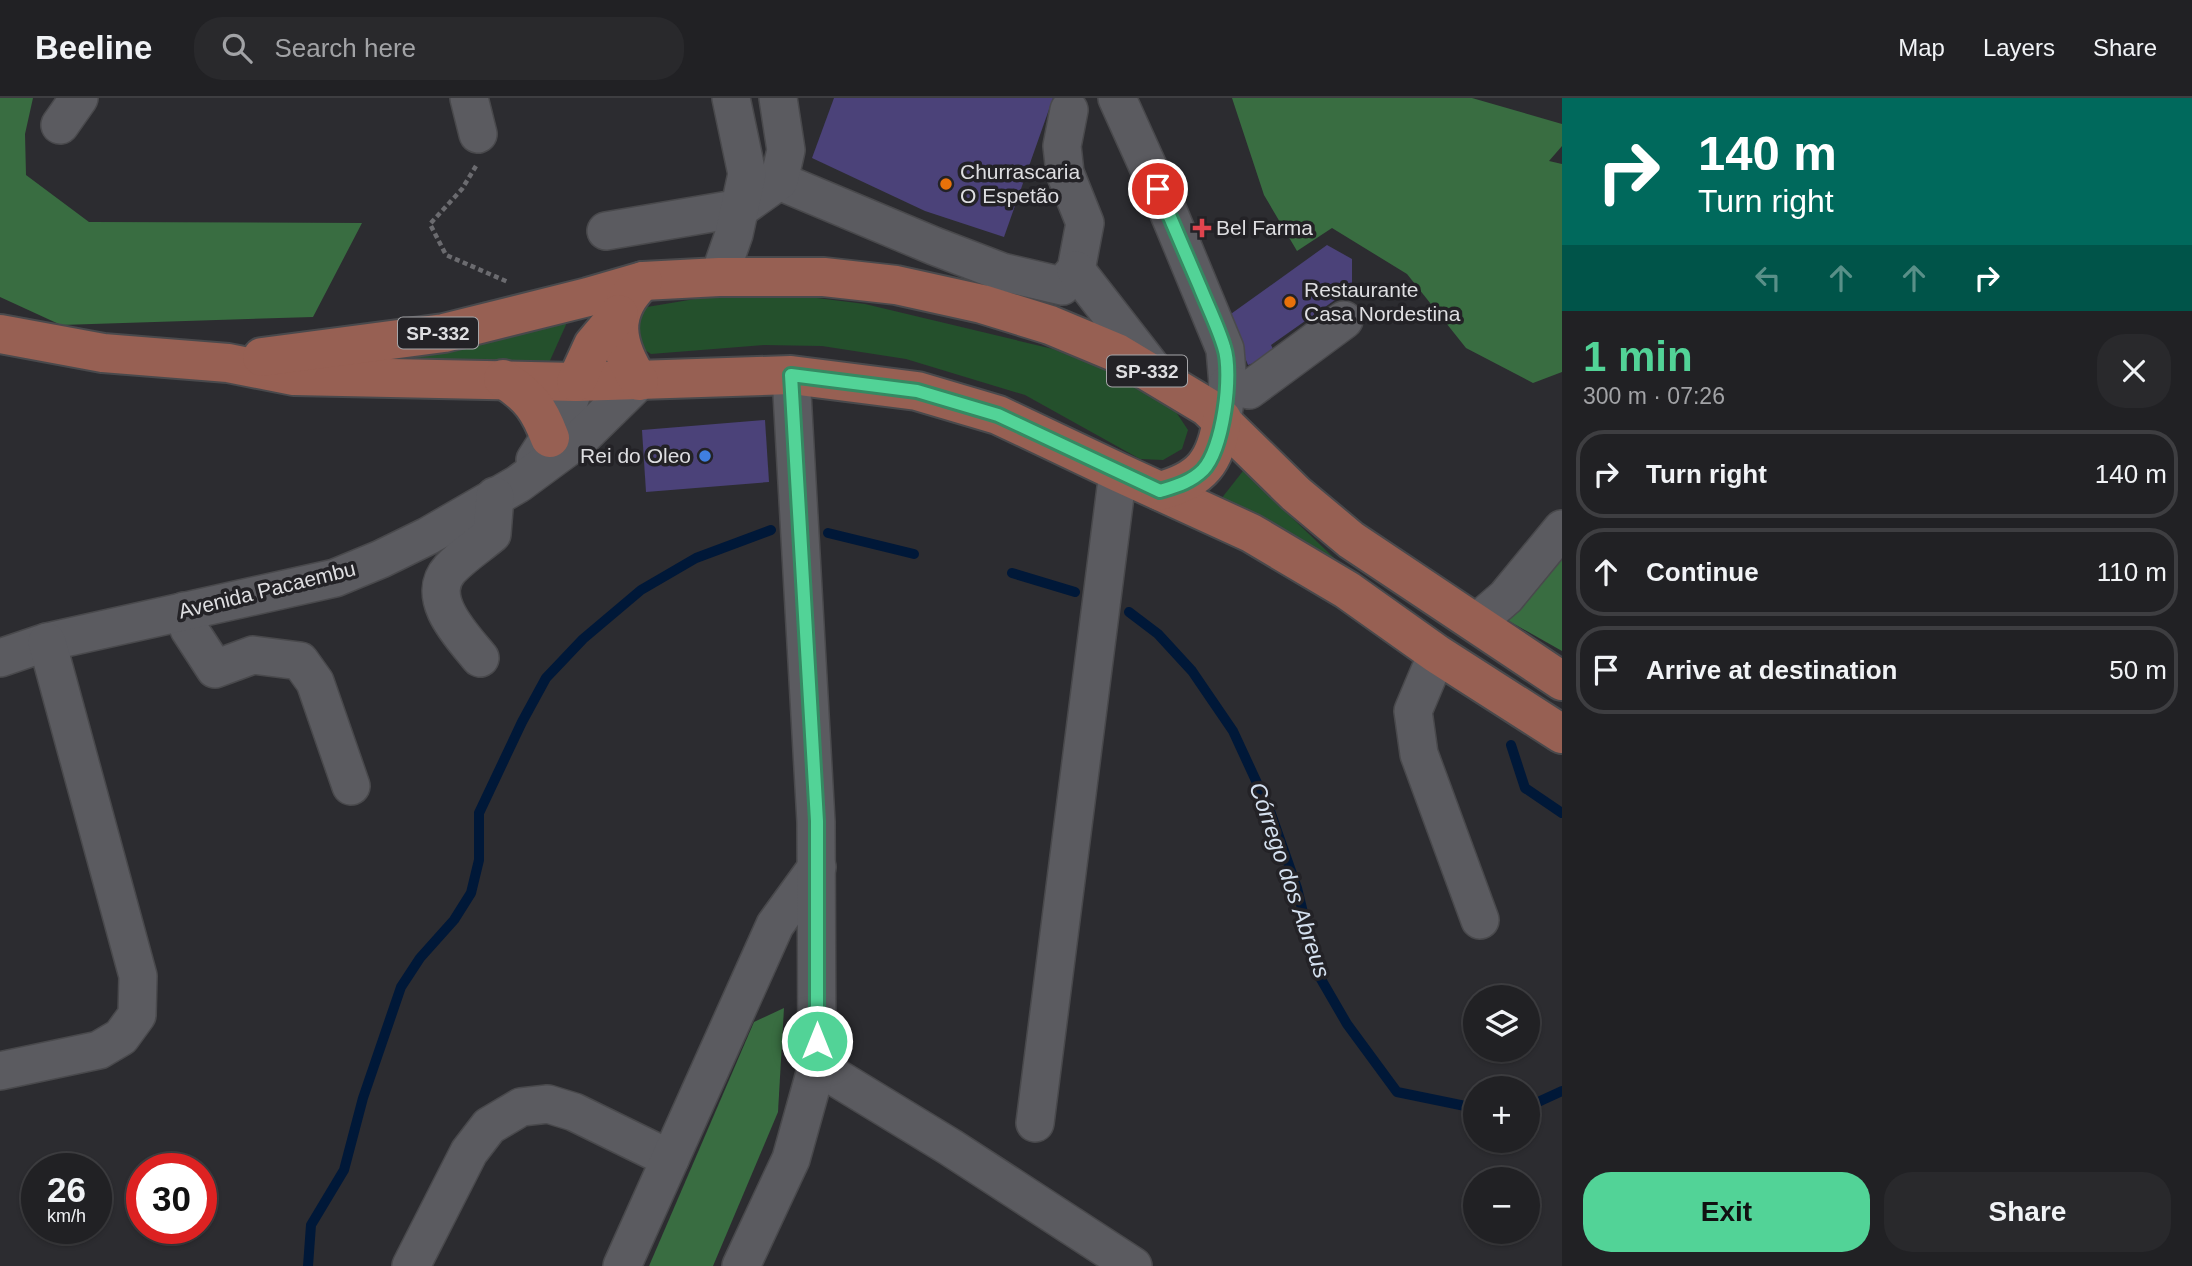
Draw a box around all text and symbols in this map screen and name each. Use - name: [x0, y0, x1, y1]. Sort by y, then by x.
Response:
- search box: [194, 17, 684, 80]
- text: Beeline: [35, 29, 152, 66]
- icon: search: [218, 29, 256, 67]
- text: Search here: [274, 33, 416, 63]
- text: Map: [1898, 34, 1945, 61]
- text: Layers: [1983, 34, 2055, 61]
- text: Share: [2093, 34, 2157, 61]
- icon: right: [1583, 126, 1674, 217]
- text: 140 m: [1698, 126, 1837, 180]
- pin: [1128, 159, 1188, 219]
- place label: Churrascaria O Espetão: [960, 160, 1081, 207]
- icon: arrive: [1139, 170, 1177, 208]
- marker: Churrascaria O Espetão: [938, 176, 954, 192]
- text: Turn right: [1698, 183, 1834, 219]
- place label: Bel Farma: [1216, 216, 1313, 239]
- marker: Bel Farma: [1194, 220, 1210, 236]
- icon: left: [1749, 259, 1787, 297]
- icon: ahead: [1822, 259, 1860, 297]
- icon: ahead: [1895, 259, 1933, 297]
- icon: right: [1968, 259, 2006, 297]
- place label: Restaurante Casa Nordestina: [1304, 278, 1461, 325]
- marker: Restaurante Casa Nordestina: [1282, 294, 1298, 310]
- road number: SP-332: [398, 317, 478, 348]
- text: 1 min: [1583, 333, 1693, 380]
- button: close: [2097, 334, 2171, 408]
- road number: SP-332: [1107, 356, 1187, 386]
- text: 300 m · 07:26: [1583, 383, 1725, 409]
- place label: Rei do Oleo: [580, 444, 691, 467]
- marker: Rei do Oleo: [697, 448, 713, 464]
- icon: right: [1587, 455, 1625, 493]
- text: Turn right: [1646, 459, 1767, 489]
- text: 140 m: [2095, 459, 2167, 489]
- icon: ahead: [1587, 553, 1625, 591]
- street label: Avenida Pacaembu: [176, 556, 358, 623]
- text: Continue: [1646, 557, 1759, 587]
- text: 110 m: [2097, 557, 2167, 587]
- icon: arrive: [1587, 651, 1625, 689]
- text: Arrive at destination: [1646, 655, 1897, 685]
- text: 50 m: [2109, 655, 2167, 685]
- water label: Córrego dos Abreus: [1244, 779, 1336, 982]
- map controls: [1463, 985, 1540, 1244]
- button: layers: [1463, 985, 1540, 1062]
- position arrow: [780, 1004, 854, 1078]
- button: +: [1463, 1076, 1540, 1153]
- speed limit sign: 30: [126, 1153, 217, 1244]
- button: −: [1463, 1167, 1540, 1244]
- text: 26: [47, 1170, 86, 1209]
- button: Exit: [1583, 1172, 1870, 1252]
- button: Share: [1884, 1172, 2171, 1252]
- text: km/h: [47, 1206, 86, 1226]

